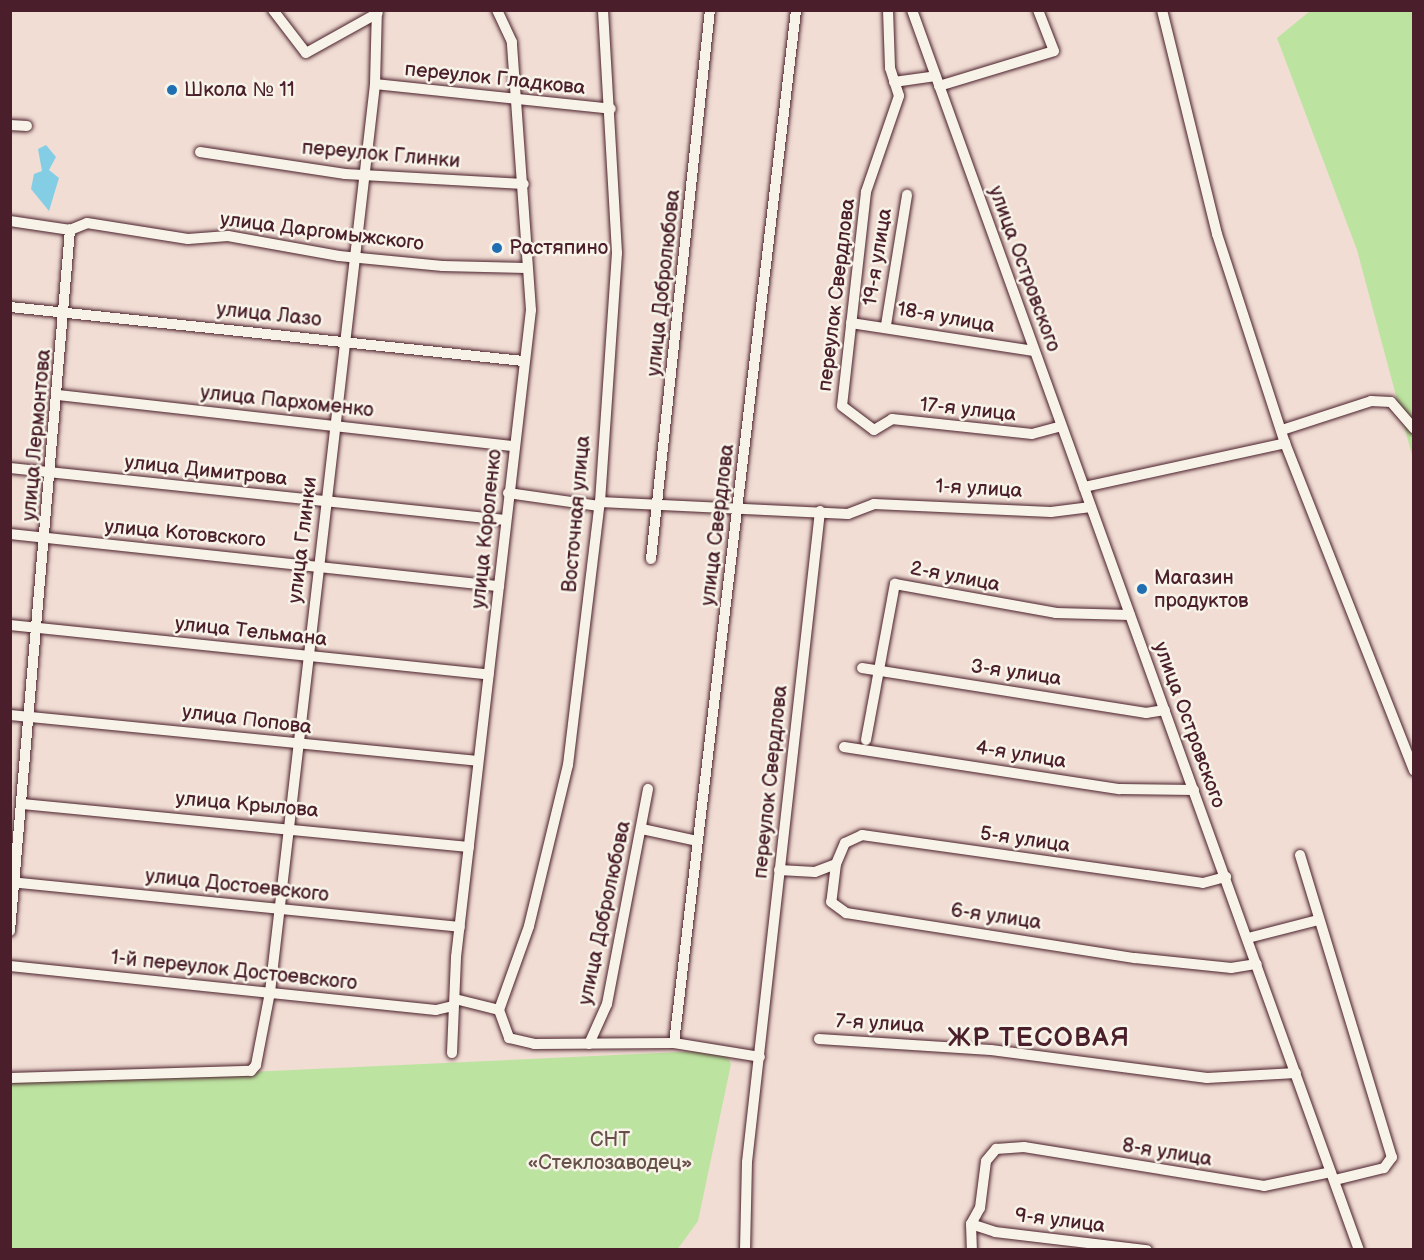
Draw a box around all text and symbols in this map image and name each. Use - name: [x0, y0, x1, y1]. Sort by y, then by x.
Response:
- street label: переулок Гладкова: [403, 58, 587, 100]
- place label: Школа № 11: [184, 78, 295, 102]
- marker: Школа № 11: [165, 83, 179, 97]
- street label: переулок Глинки: [301, 136, 461, 174]
- street label: улица Островского: [983, 183, 1065, 355]
- street label: улица Добролюбова: [642, 188, 686, 378]
- street label: переулок Свердлова: [813, 197, 861, 393]
- street label: 19-я улица: [858, 206, 898, 308]
- street label: улица Даргомыжского: [219, 208, 425, 256]
- place label: Растяпино: [509, 236, 608, 260]
- marker: Растяпино: [490, 241, 504, 255]
- street label: улица Лазо: [215, 298, 323, 332]
- street label: 18-я улица: [895, 298, 997, 338]
- street label: улица Лермонтова: [18, 348, 56, 522]
- street label: улица Пархоменко: [199, 381, 375, 423]
- street label: 17-я улица: [919, 393, 1017, 427]
- street label: Восточная улица: [558, 434, 596, 594]
- street label: улица Свердлова: [696, 443, 740, 607]
- street label: улица Короленко: [467, 448, 507, 610]
- street label: улица Димитрова: [123, 451, 289, 491]
- street label: улица Глинки: [283, 475, 323, 605]
- street label: 1-я улица: [935, 475, 1023, 503]
- street label: улица Котовского: [103, 515, 267, 553]
- street label: 2-я улица: [908, 557, 1002, 597]
- place label: Магазин продуктов: [1154, 566, 1249, 613]
- marker: Магазин продуктов: [1135, 582, 1149, 596]
- street label: улица Тельмана: [174, 612, 328, 652]
- street label: улица Островского: [1148, 639, 1230, 811]
- street label: 3-я улица: [969, 655, 1063, 691]
- street label: переулок Свердлова: [749, 684, 793, 880]
- street label: улица Попова: [181, 700, 313, 740]
- street label: 4-я улица: [974, 736, 1068, 774]
- street label: улица Крылова: [175, 787, 319, 823]
- street label: улица Добролюбова: [574, 819, 636, 1007]
- street label: 5-я улица: [978, 822, 1072, 858]
- street label: улица Достоевского: [144, 864, 330, 908]
- street label: 6-я улица: [949, 899, 1043, 935]
- street label: 1-й переулок Достоевского: [110, 946, 358, 996]
- street label: 7-я улица: [835, 1010, 925, 1038]
- district label: ЖР ТЕСОВАЯ: [948, 1023, 1130, 1055]
- park label: СНТ «Стеклозаводец»: [528, 1129, 692, 1176]
- street label: 8-я улица: [1120, 1134, 1214, 1172]
- street label: 9-я улица: [1014, 1204, 1106, 1238]

